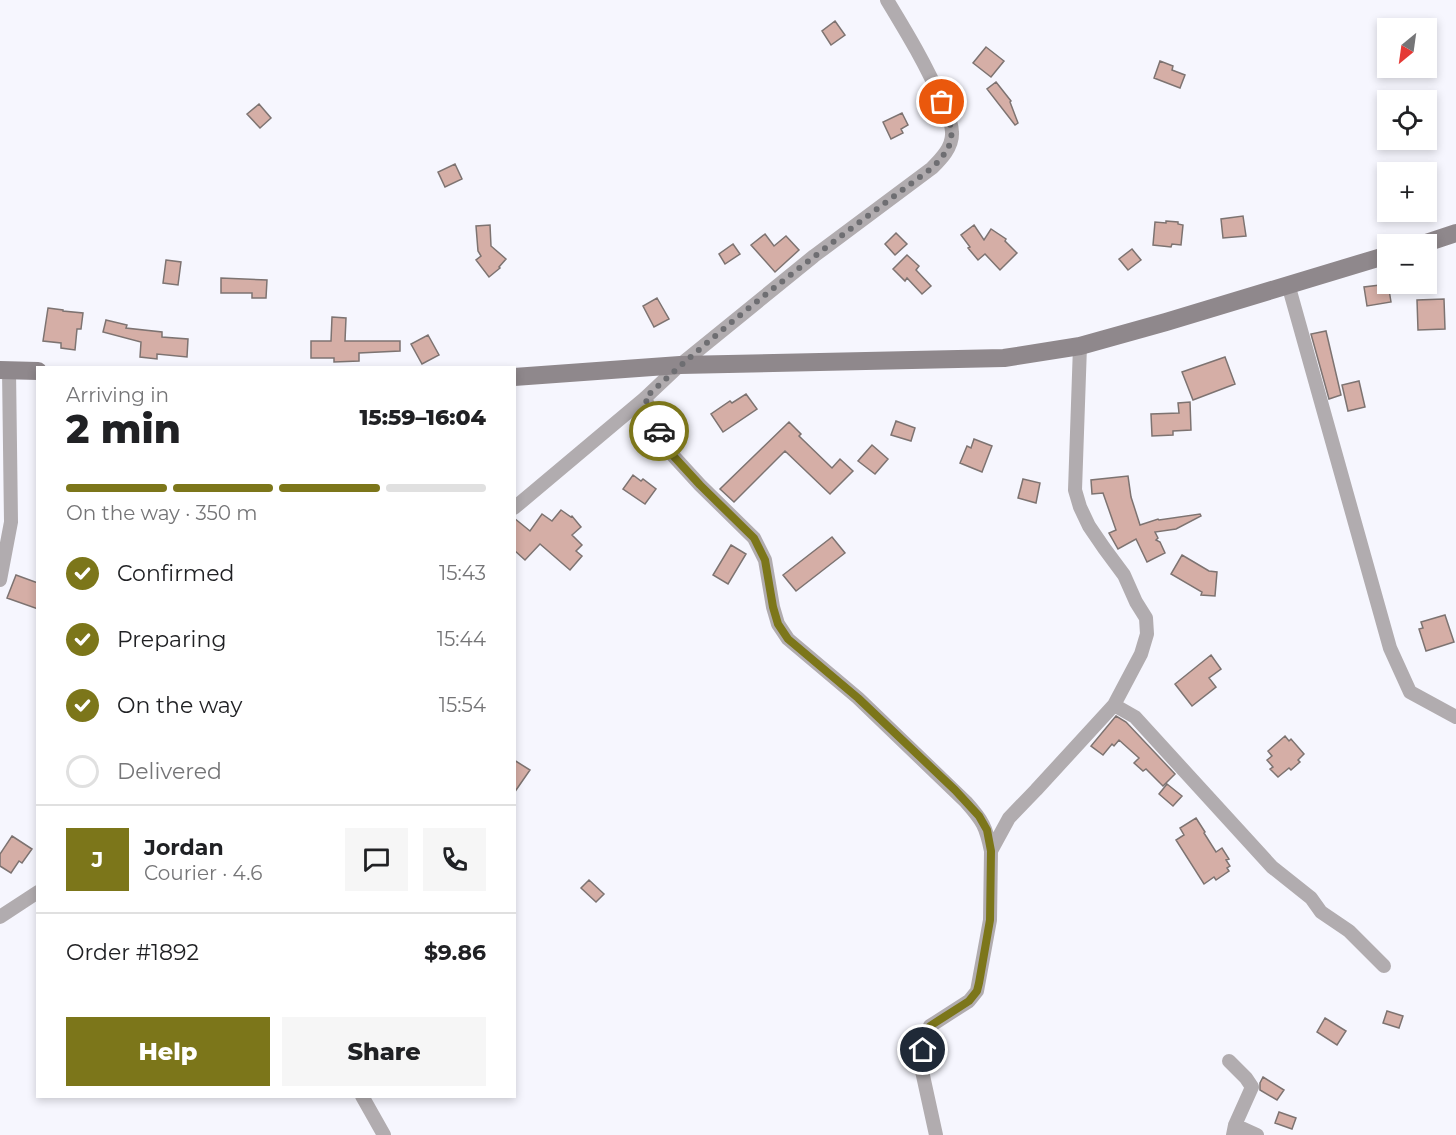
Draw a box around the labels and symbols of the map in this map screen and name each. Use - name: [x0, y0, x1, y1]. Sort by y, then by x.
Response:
- north arrow: [1377, 18, 1437, 78]
- pin: [916, 76, 967, 127]
- courier: [629, 401, 689, 461]
- pin: [897, 1024, 948, 1075]

